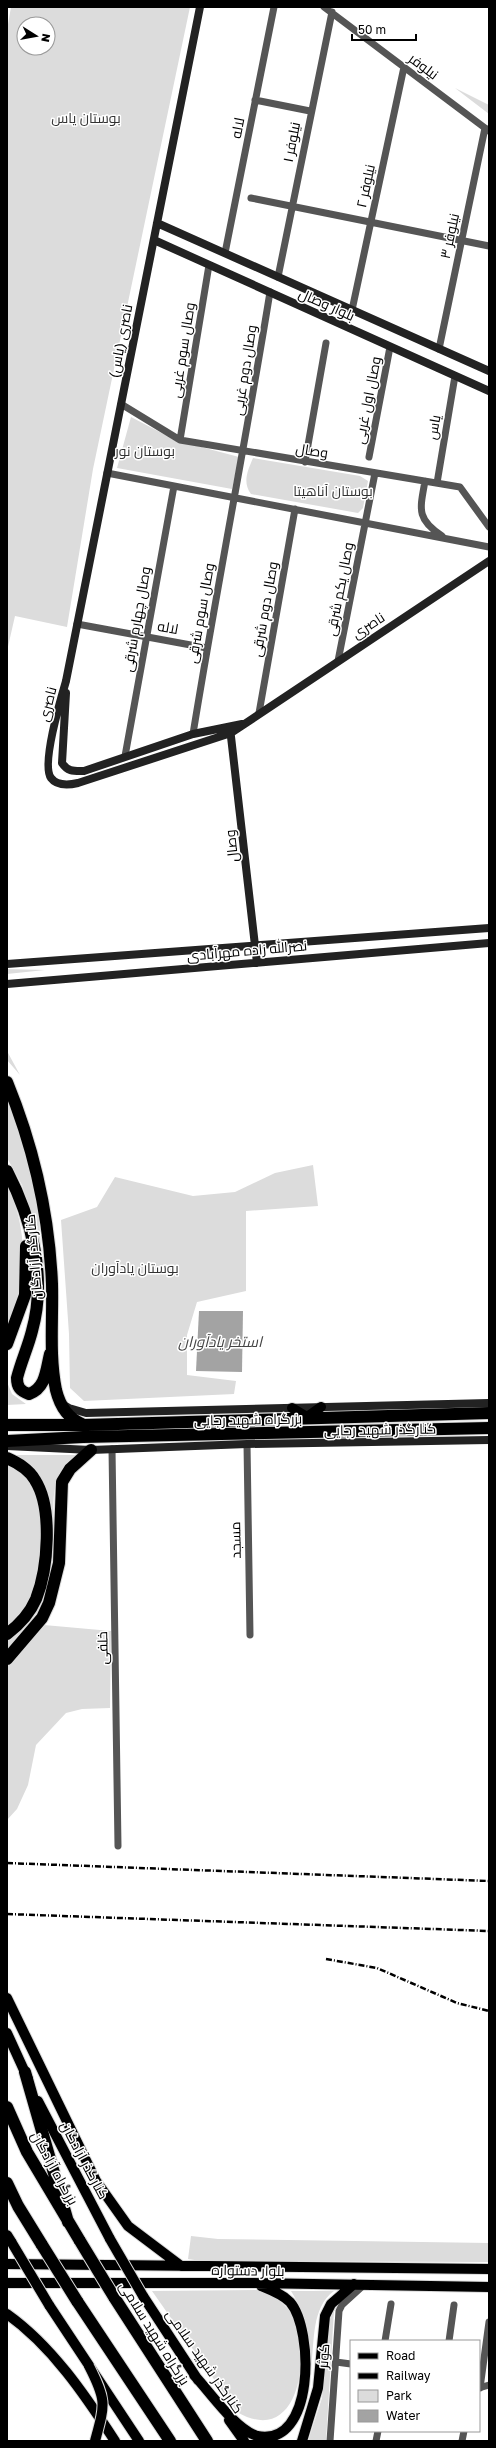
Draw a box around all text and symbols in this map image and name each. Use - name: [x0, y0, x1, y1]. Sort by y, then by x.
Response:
- north arrow: [16, 16, 56, 56]
- scale bar: [352, 16, 416, 42]
- text: 50 m: [358, 22, 386, 37]
- text: N: [39, 33, 53, 43]
- street label: نيلوفر: [405, 49, 442, 83]
- park label: بوستان یاس: [51, 109, 121, 126]
- street label: لاله: [227, 116, 247, 140]
- street label: نیلوفر ۱: [279, 120, 303, 164]
- street label: نیلوفر ۲: [352, 163, 378, 209]
- street label: نیلوفر ۳: [436, 212, 462, 260]
- street label: بلوار وصال: [296, 284, 358, 325]
- street label: وصال سوم غربی: [166, 301, 200, 399]
- street label: ناصری (یاس): [105, 303, 135, 379]
- street label: وصال دوم غربی: [228, 324, 262, 417]
- street label: وصال اول غربی: [350, 355, 385, 445]
- street label: یاس: [422, 413, 444, 441]
- street label: وصال: [294, 439, 329, 462]
- park label: بوستان نور: [114, 442, 175, 459]
- park label: بوستان آناهیتا: [293, 482, 373, 499]
- street label: وصال یکم شرقی: [322, 541, 358, 638]
- street label: وصال دوم شرقی: [247, 560, 283, 658]
- street label: وصال سوم شرقی: [183, 561, 219, 665]
- street label: وصال چهارم شرقی: [118, 565, 156, 673]
- street label: ناصری: [348, 608, 388, 642]
- street label: لاله: [156, 617, 180, 637]
- street label: ناصری: [34, 685, 60, 723]
- street label: وصال: [221, 829, 242, 863]
- street label: نصرالله زاده مهرآبادی: [186, 936, 308, 964]
- street label: کنارگذر آزادگان: [21, 1214, 45, 1300]
- park label: بوستان یادآوران: [91, 1259, 179, 1276]
- water label: استخر یادآوران: [178, 1332, 264, 1351]
- street label: بزرگراه شهید رجایی: [194, 1410, 302, 1428]
- street label: کنارگذر شهید رجایی: [324, 1420, 436, 1438]
- street label: مسجد: [226, 1521, 244, 1559]
- street label: خلفی: [93, 1631, 111, 1665]
- street label: کنارگذر آزادگان: [57, 2118, 113, 2202]
- street label: بزرگراه آزادگان: [28, 2128, 82, 2208]
- street label: بلوار دستواره: [211, 2261, 285, 2279]
- street label: بزرگراه شهید سلامی: [116, 2278, 194, 2388]
- street label: کنارگذر شهید سلامی: [163, 2306, 247, 2416]
- legend: [350, 2340, 480, 2432]
- street label: کوثر: [314, 2343, 332, 2370]
- text: Road: [386, 2348, 415, 2363]
- text: Railway: [386, 2368, 431, 2383]
- text: Park: [386, 2388, 412, 2403]
- text: Water: [386, 2408, 420, 2423]

